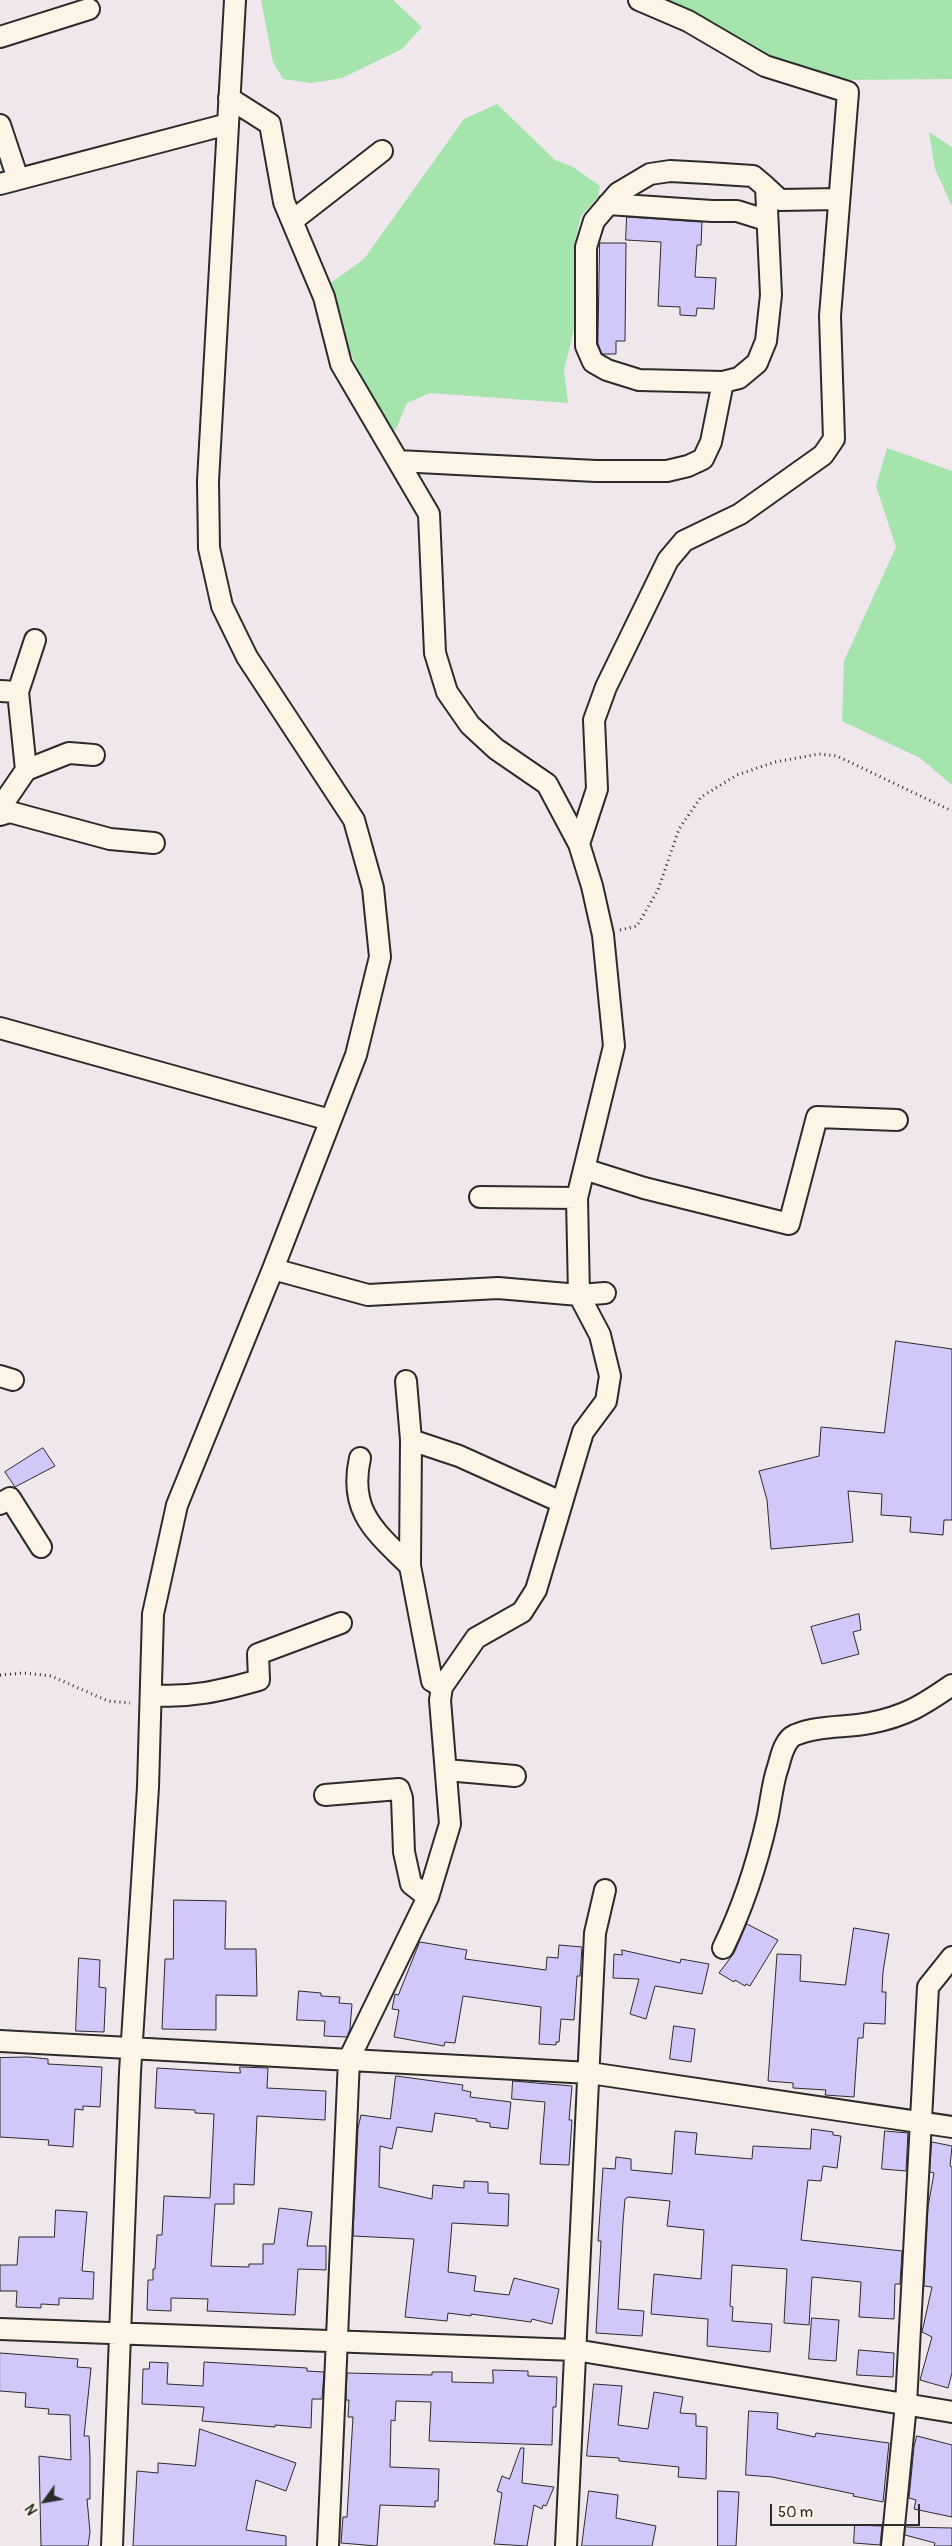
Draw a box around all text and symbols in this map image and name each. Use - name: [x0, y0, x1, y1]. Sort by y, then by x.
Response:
- north arrow: [20, 2476, 70, 2526]
- scale bar: [772, 2494, 922, 2526]
- text: N: [22, 2501, 42, 2518]
- text: 50 m: [778, 2503, 813, 2522]

